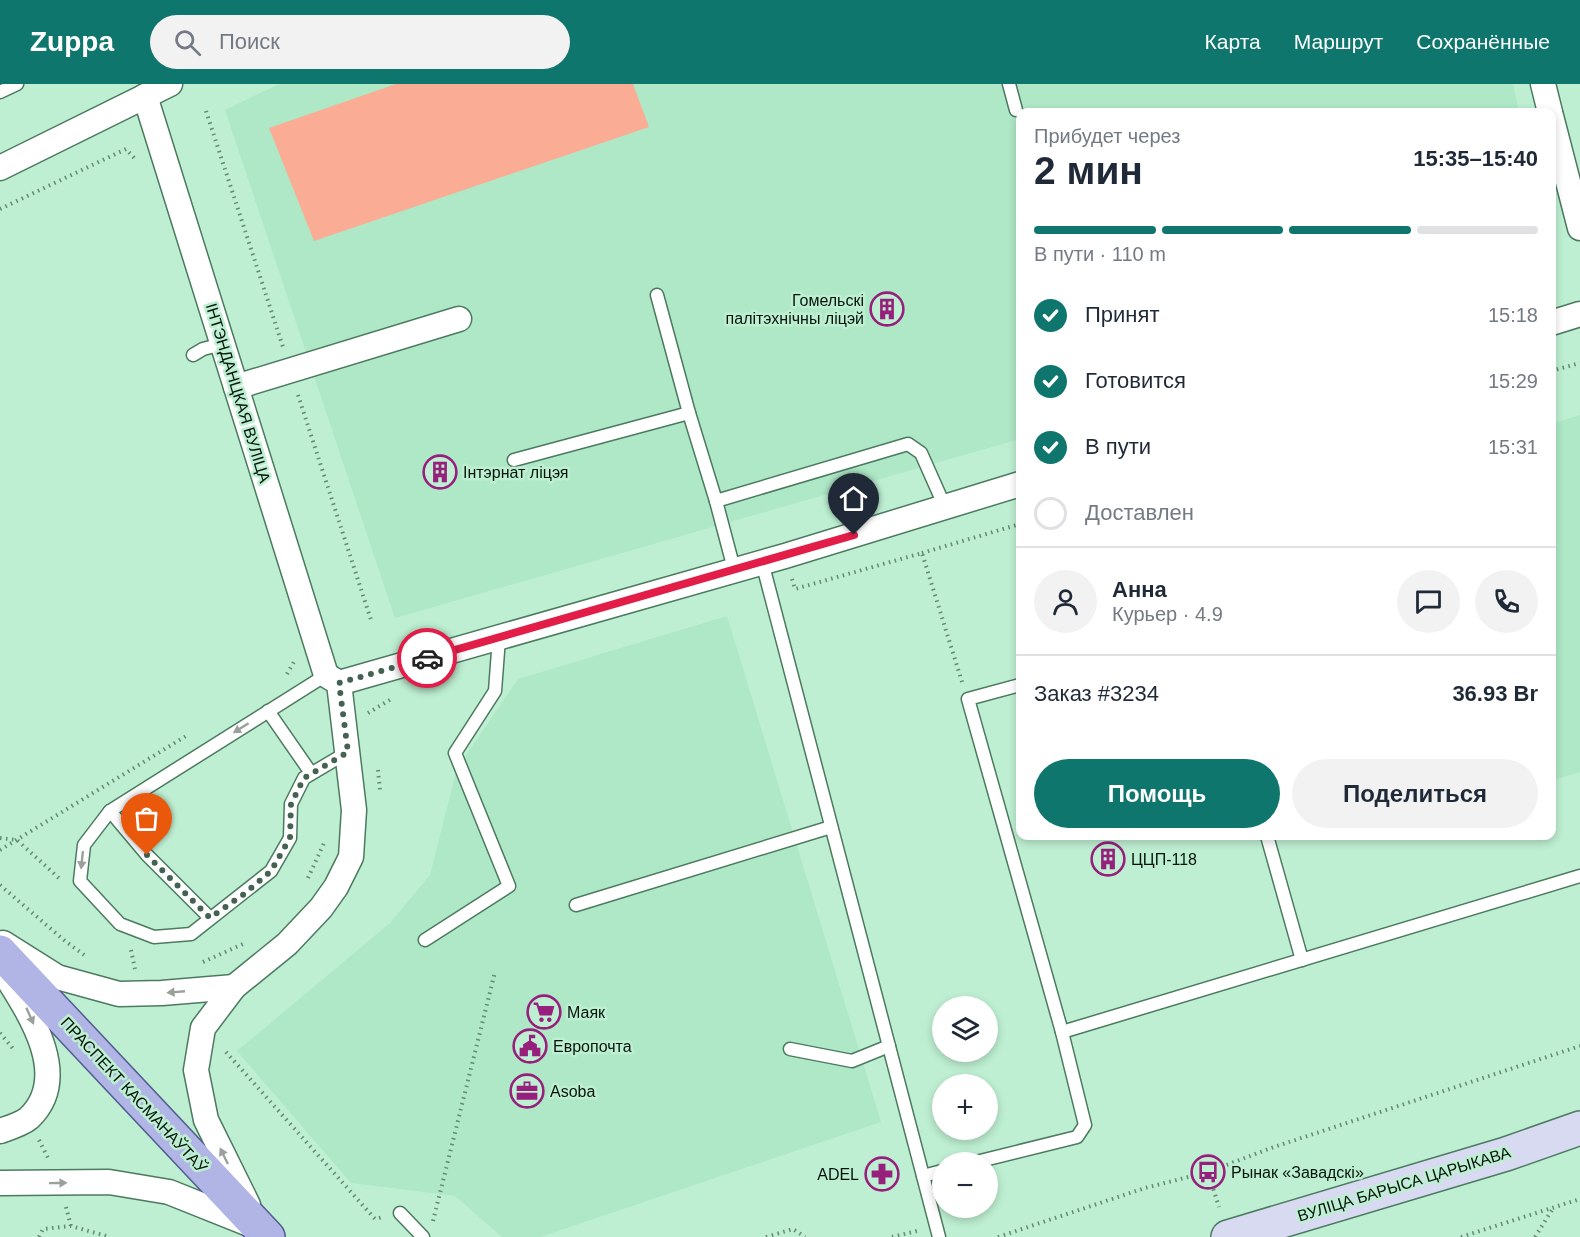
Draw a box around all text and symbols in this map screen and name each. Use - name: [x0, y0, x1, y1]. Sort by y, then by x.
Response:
- search box: [150, 15, 570, 69]
- text: Zuppa: [30, 26, 114, 57]
- icon: search: [171, 26, 204, 59]
- text: Поиск: [219, 29, 280, 54]
- text: Карта: [1205, 30, 1261, 53]
- text: Маршрут: [1294, 30, 1383, 53]
- text: Сохранённые: [1416, 30, 1550, 53]
- text: Прибудет через: [1034, 125, 1180, 147]
- text: 15:35–15:40: [1413, 146, 1538, 171]
- text: 2 мин: [1034, 149, 1143, 192]
- text: В пути · 110 m: [1034, 243, 1166, 265]
- building icon: Гомельскі палітэхнічны ліцэй: [869, 291, 905, 327]
- place label: Гомельскі палітэхнічны ліцэй: [726, 292, 864, 327]
- icon: check: [1034, 299, 1067, 332]
- street label: ІНТЭНДАНЦКАЯ ВУЛІЦА: [203, 301, 274, 485]
- text: Принят: [1085, 302, 1159, 327]
- text: 15:18: [1488, 304, 1538, 326]
- icon: check: [1034, 365, 1067, 398]
- text: Готовится: [1085, 368, 1186, 393]
- text: 15:29: [1488, 370, 1538, 392]
- icon: check: [1034, 431, 1067, 464]
- text: В пути: [1085, 434, 1151, 459]
- text: 15:31: [1488, 436, 1538, 458]
- building icon: Інтэрнат ліцэя: [422, 454, 458, 490]
- place label: Інтэрнат ліцэя: [463, 464, 569, 481]
- pin: [828, 473, 879, 535]
- icon: home: [837, 482, 870, 515]
- text: Доставлен: [1085, 500, 1194, 525]
- button: person: [1034, 570, 1097, 633]
- button: chat: [1397, 570, 1460, 633]
- button: phone: [1475, 570, 1538, 633]
- text: Анна: [1112, 577, 1167, 602]
- text: Курьер · 4.9: [1112, 603, 1223, 625]
- courier: [397, 628, 457, 688]
- icon: car: [411, 642, 444, 675]
- text: Заказ #3234: [1034, 681, 1159, 706]
- text: 36.93 Br: [1452, 681, 1538, 706]
- one-way arrow: [233, 723, 249, 734]
- button: Помощь: [1034, 759, 1280, 828]
- button: Поделиться: [1292, 759, 1538, 828]
- pin: [121, 793, 172, 855]
- icon: bag: [130, 802, 163, 835]
- building icon: ЦЦП-118: [1090, 841, 1126, 877]
- one-way arrow: [77, 851, 87, 870]
- place label: ЦЦП-118: [1131, 851, 1197, 868]
- one-way arrow: [167, 987, 186, 997]
- supermarket icon: Маяк: [526, 994, 562, 1030]
- map controls: [932, 996, 998, 1218]
- button: layers: [932, 996, 998, 1062]
- place label: Маяк: [567, 1004, 606, 1021]
- one-way arrow: [25, 1008, 34, 1025]
- street label: ПРАСПЕКТ КАСМАНАЎТАЎ: [57, 1012, 213, 1177]
- public building icon: Европочта: [512, 1028, 548, 1064]
- place label: Европочта: [553, 1038, 632, 1055]
- office icon: Asoba: [509, 1073, 545, 1109]
- button: +: [932, 1074, 998, 1140]
- place label: Asoba: [550, 1083, 595, 1100]
- street label: ВУЛІЦА БАРЫСА ЦАРЫКАВА: [1295, 1143, 1513, 1225]
- one-way arrow: [219, 1148, 228, 1165]
- button: −: [932, 1152, 998, 1218]
- bus stop icon: Рынак «Завадскі»: [1190, 1154, 1226, 1190]
- pharmacy icon: ADEL: [864, 1156, 900, 1192]
- place label: Рынак «Завадскі»: [1231, 1164, 1364, 1181]
- place label: ADEL: [817, 1166, 859, 1183]
- one-way arrow: [49, 1178, 68, 1188]

